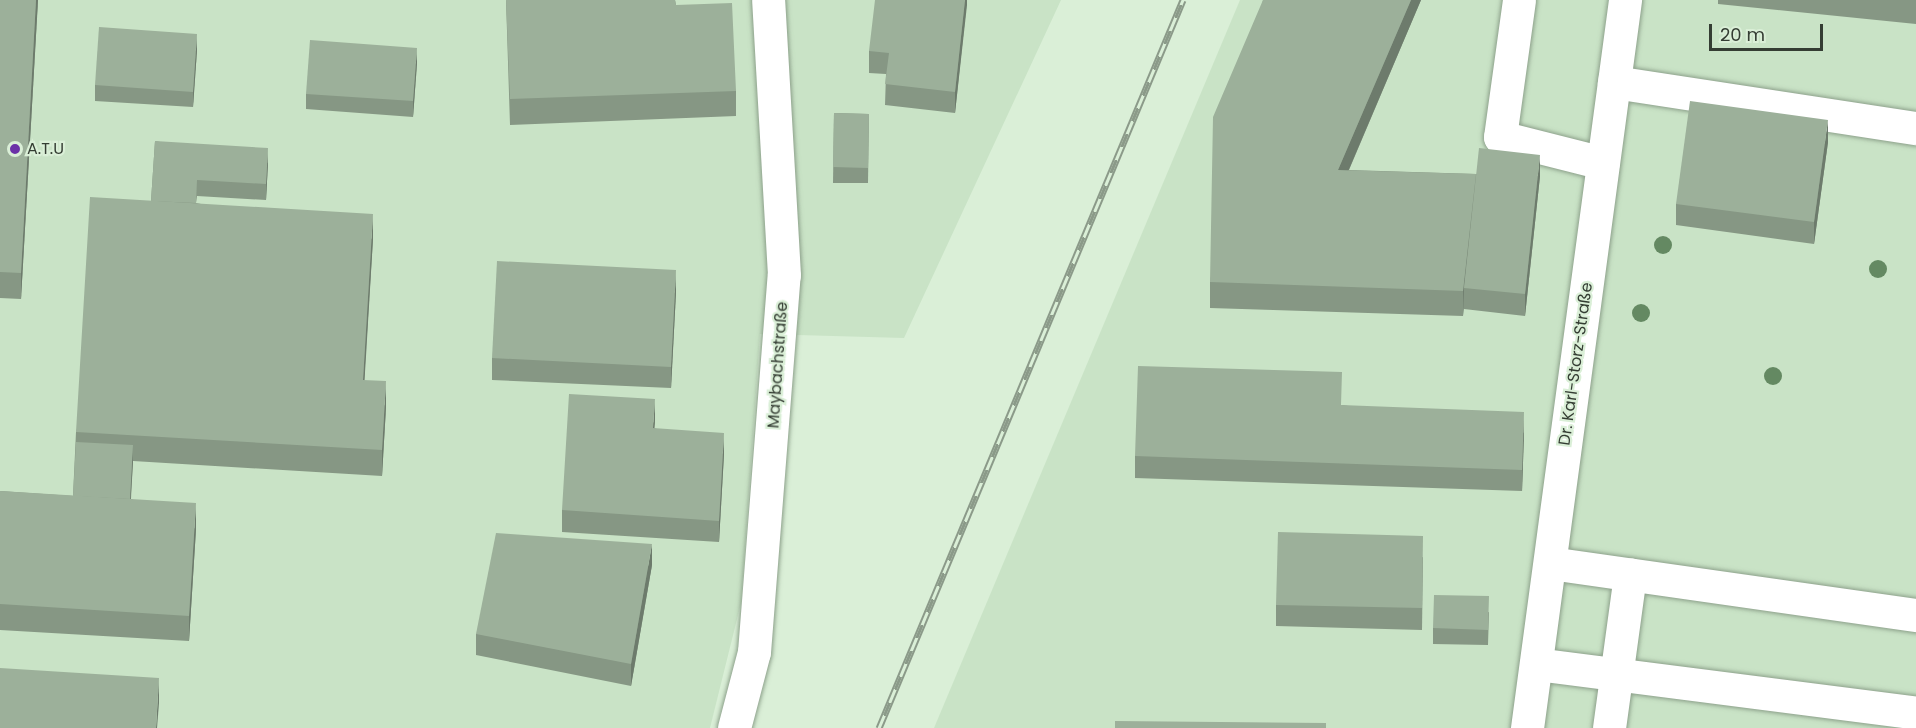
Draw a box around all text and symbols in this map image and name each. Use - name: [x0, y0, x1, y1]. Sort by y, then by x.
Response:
- scale bar: [1712, 12, 1826, 50]
- text: 20 m: [1720, 22, 1765, 47]
- place label: A.T.U: [27, 139, 64, 159]
- marker: A.T.U: [8, 142, 22, 156]
- street label: Dr. Karl-Storz-Straße: [1555, 281, 1597, 447]
- street label: Maybachstraße: [764, 301, 792, 429]

